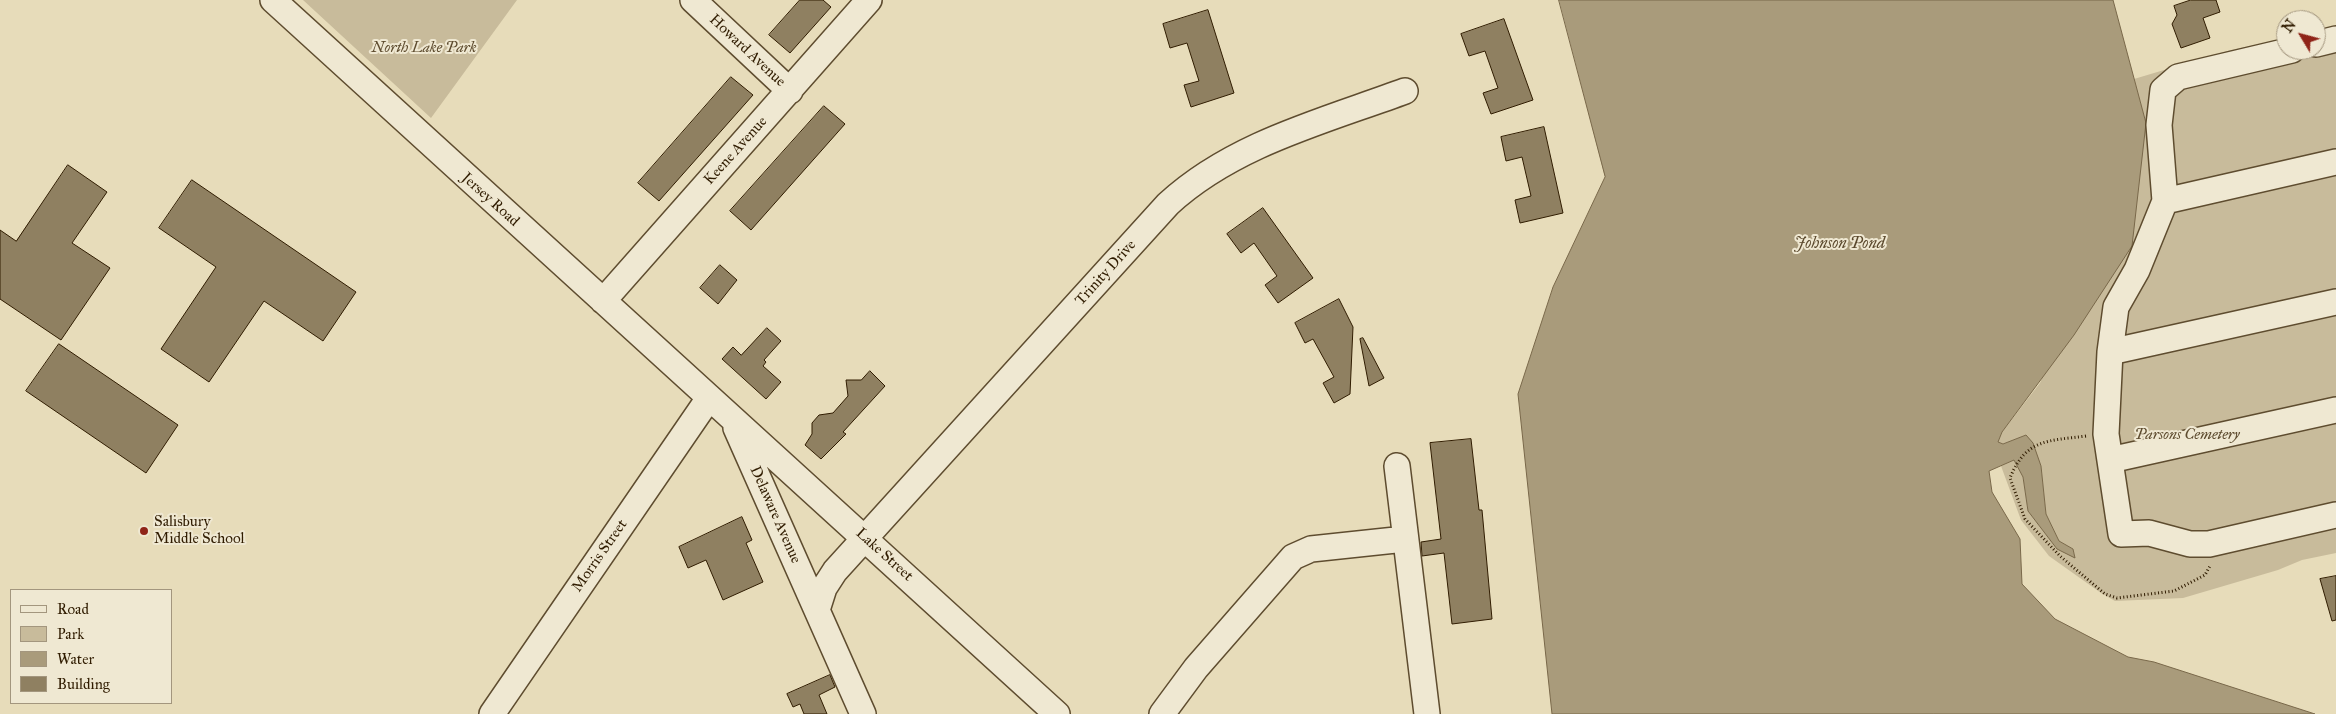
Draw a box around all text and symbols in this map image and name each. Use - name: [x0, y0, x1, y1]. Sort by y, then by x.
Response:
- north arrow: [2276, 10, 2326, 60]
- street label: Howard Avenue: [705, 11, 789, 91]
- text: N: [2279, 16, 2300, 36]
- park label: North Lake Park: [372, 39, 476, 57]
- street label: Keene Avenue: [701, 113, 771, 189]
- street label: Jersey Road: [457, 169, 523, 231]
- water label: Johnson Pond: [1795, 234, 1885, 254]
- street label: Trinity Drive: [1072, 236, 1140, 310]
- park label: Parsons Cemetery: [2134, 426, 2240, 444]
- street label: Delaware Avenue: [746, 464, 804, 566]
- place label: Salisbury Middle School: [154, 513, 245, 548]
- street label: Morris Street: [568, 516, 632, 596]
- marker: Salisbury Middle School: [138, 525, 150, 537]
- street label: Lake Street: [852, 525, 916, 585]
- legend: [10, 589, 172, 704]
- text: Road: [57, 600, 89, 618]
- text: Park: [57, 625, 84, 643]
- text: Water: [57, 650, 94, 668]
- text: Building: [57, 675, 110, 693]

